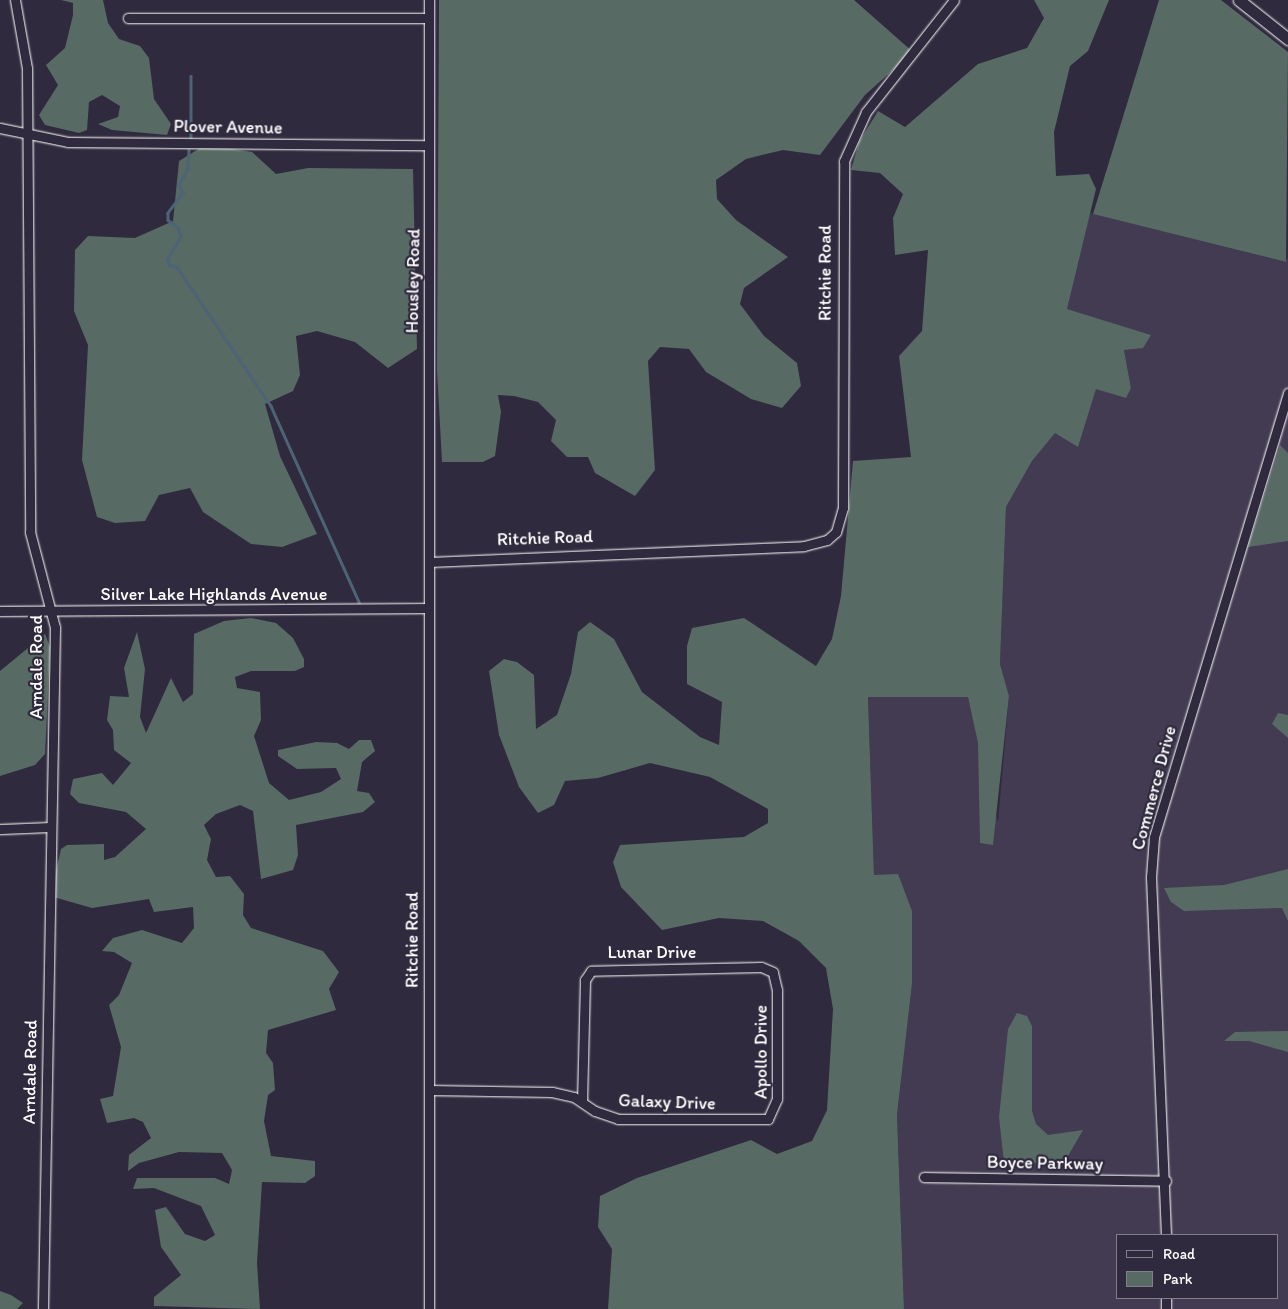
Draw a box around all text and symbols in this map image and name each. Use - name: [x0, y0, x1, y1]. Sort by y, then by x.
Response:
- street label: Plover Avenue: [173, 115, 283, 139]
- street label: Ritchie Road: [814, 225, 836, 321]
- street label: Housley Road: [401, 229, 425, 333]
- street label: Ritchie Road: [497, 526, 593, 550]
- street label: Silver Lake Highlands Avenue: [101, 583, 327, 605]
- street label: Arndale Road: [25, 615, 47, 719]
- street label: Commerce Drive: [1127, 723, 1181, 853]
- street label: Ritchie Road: [401, 892, 423, 988]
- street label: Lunar Drive: [607, 941, 697, 963]
- street label: Apollo Drive: [750, 1005, 772, 1099]
- street label: Arndale Road: [18, 1020, 42, 1124]
- street label: Galaxy Drive: [618, 1090, 716, 1114]
- street label: Boyce Parkway: [987, 1151, 1103, 1175]
- legend: [1116, 1234, 1278, 1299]
- text: Road: [1163, 1245, 1195, 1263]
- text: Park: [1163, 1270, 1193, 1288]

